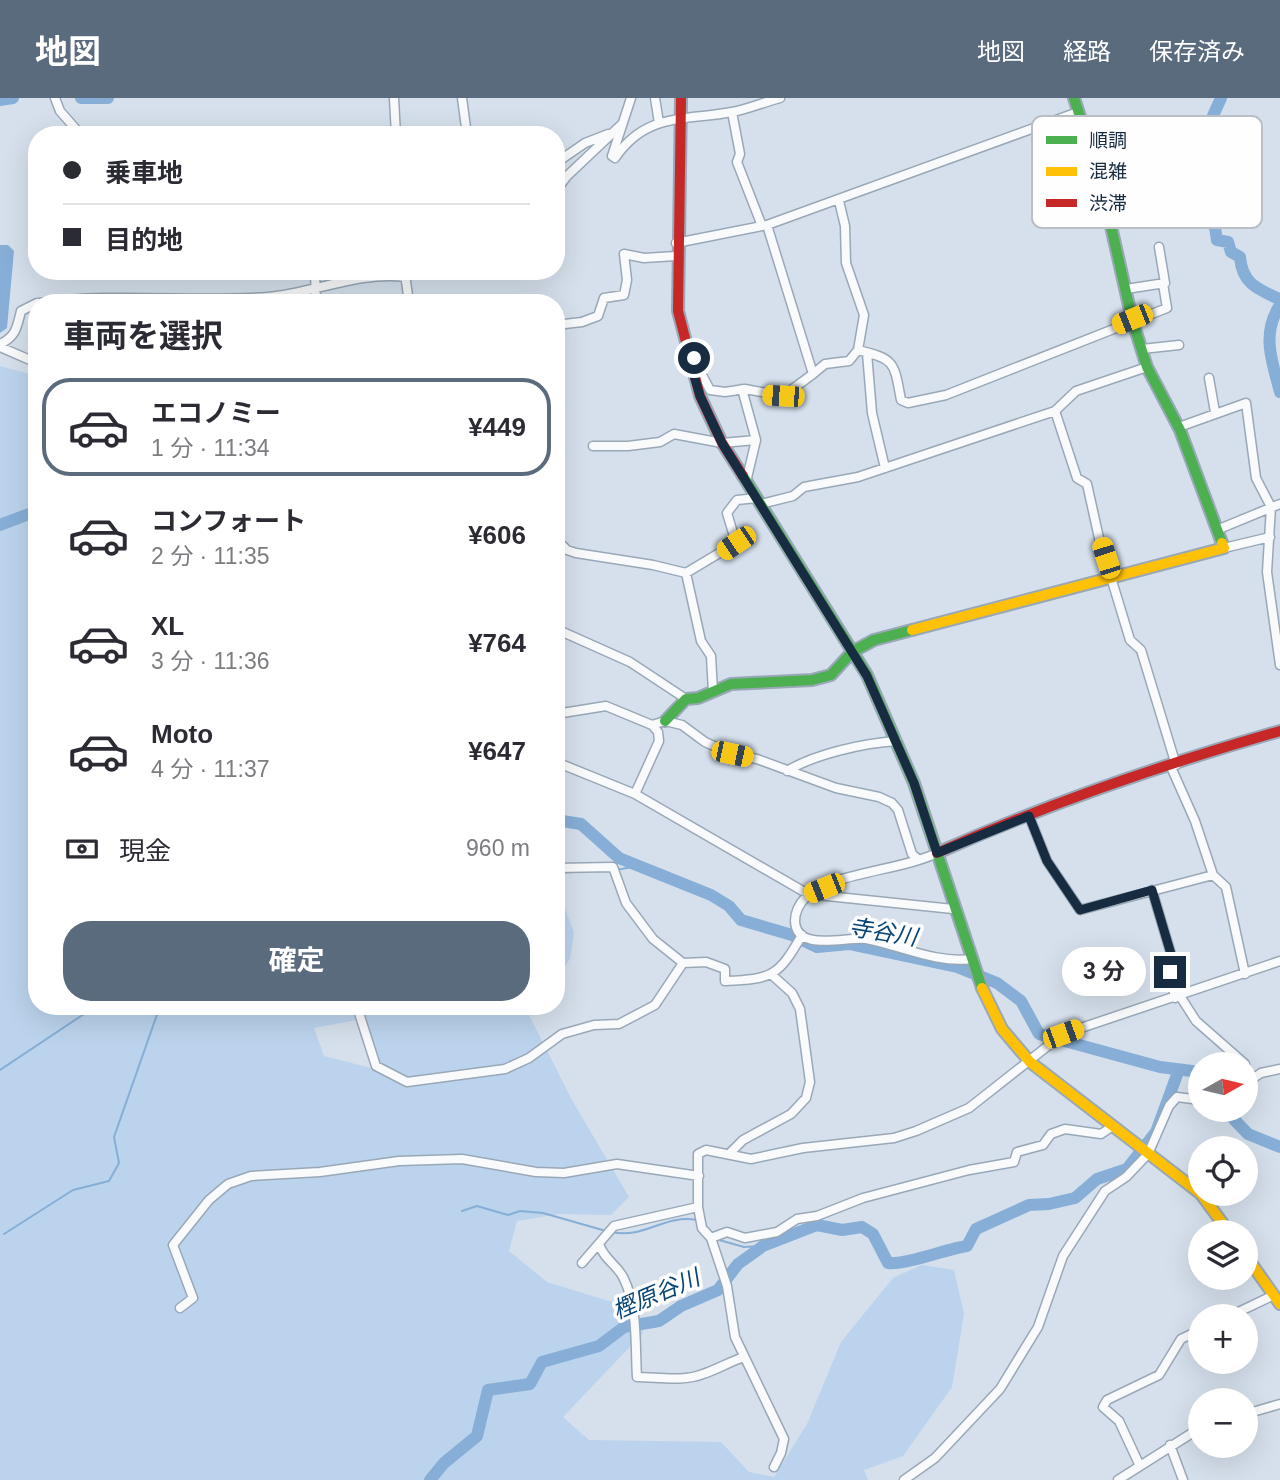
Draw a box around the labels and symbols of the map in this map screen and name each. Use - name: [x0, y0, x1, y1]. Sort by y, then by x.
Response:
- legend: [1032, 116, 1262, 228]
- text: 順調: [1089, 130, 1127, 151]
- text: 混雑: [1089, 161, 1127, 182]
- text: 渋滞: [1089, 193, 1127, 214]
- car: [1109, 301, 1156, 337]
- route start: [678, 342, 710, 374]
- car: [762, 384, 805, 408]
- car: [713, 523, 760, 563]
- car: [1090, 535, 1123, 581]
- car: [710, 739, 755, 769]
- car: [801, 870, 848, 906]
- water label: 寺谷川: [847, 914, 922, 951]
- callout: 3 分: [1062, 948, 1146, 996]
- route end: [1154, 956, 1186, 988]
- car: [1040, 1017, 1087, 1051]
- north arrow: [1188, 1052, 1258, 1122]
- water label: 樫原谷川: [609, 1263, 706, 1324]

